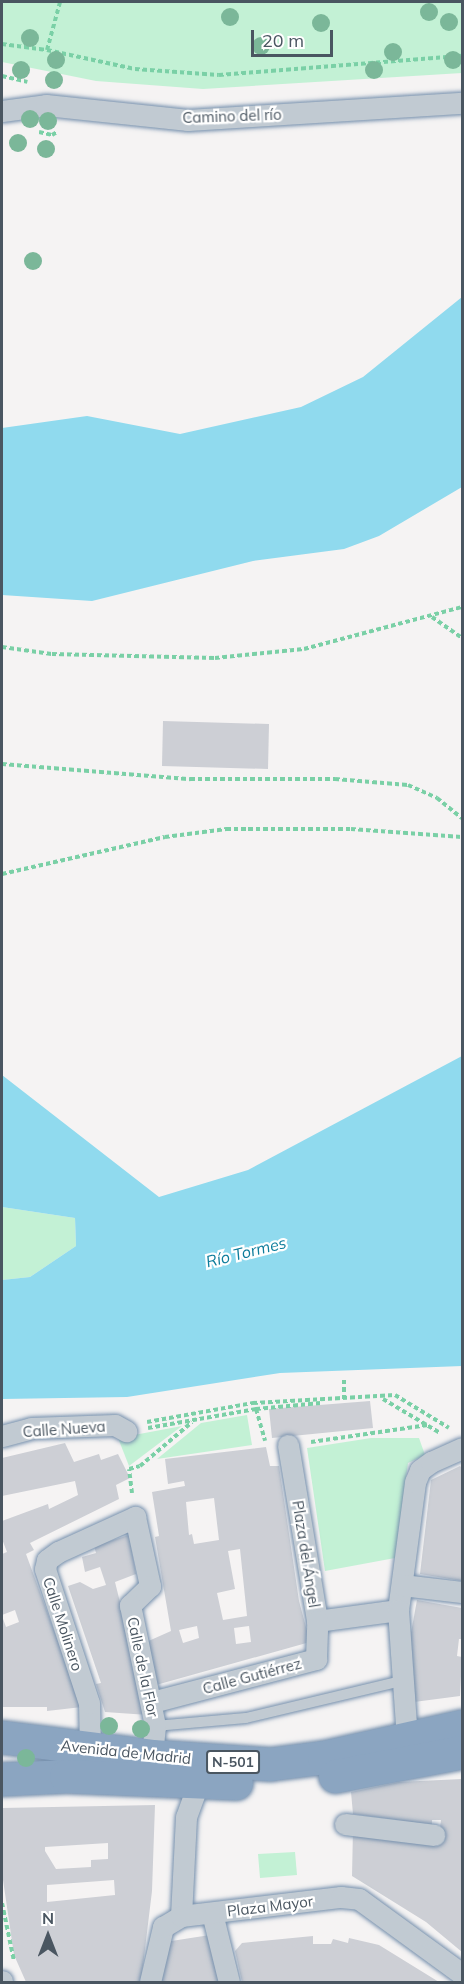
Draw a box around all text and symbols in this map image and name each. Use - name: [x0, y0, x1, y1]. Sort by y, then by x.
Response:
- scale bar: [254, 18, 336, 56]
- text: 20 m: [262, 29, 304, 52]
- street label: Camino del río: [182, 105, 282, 127]
- water label: Río Tormes: [204, 1233, 288, 1271]
- street label: Calle Nueva: [22, 1417, 106, 1441]
- street label: Plaza del Ángel: [289, 1499, 323, 1609]
- street label: Calle Molinero: [39, 1575, 87, 1673]
- street label: Calle de la Flor: [124, 1615, 162, 1719]
- street label: Calle Gutiérrez: [201, 1654, 303, 1698]
- street label: Avenida de Madrid: [60, 1736, 192, 1768]
- road number: N-501: [206, 1751, 260, 1773]
- street label: Plaza Mayor: [226, 1892, 314, 1920]
- north arrow: [18, 1906, 78, 1966]
- text: N: [42, 1908, 54, 1928]

